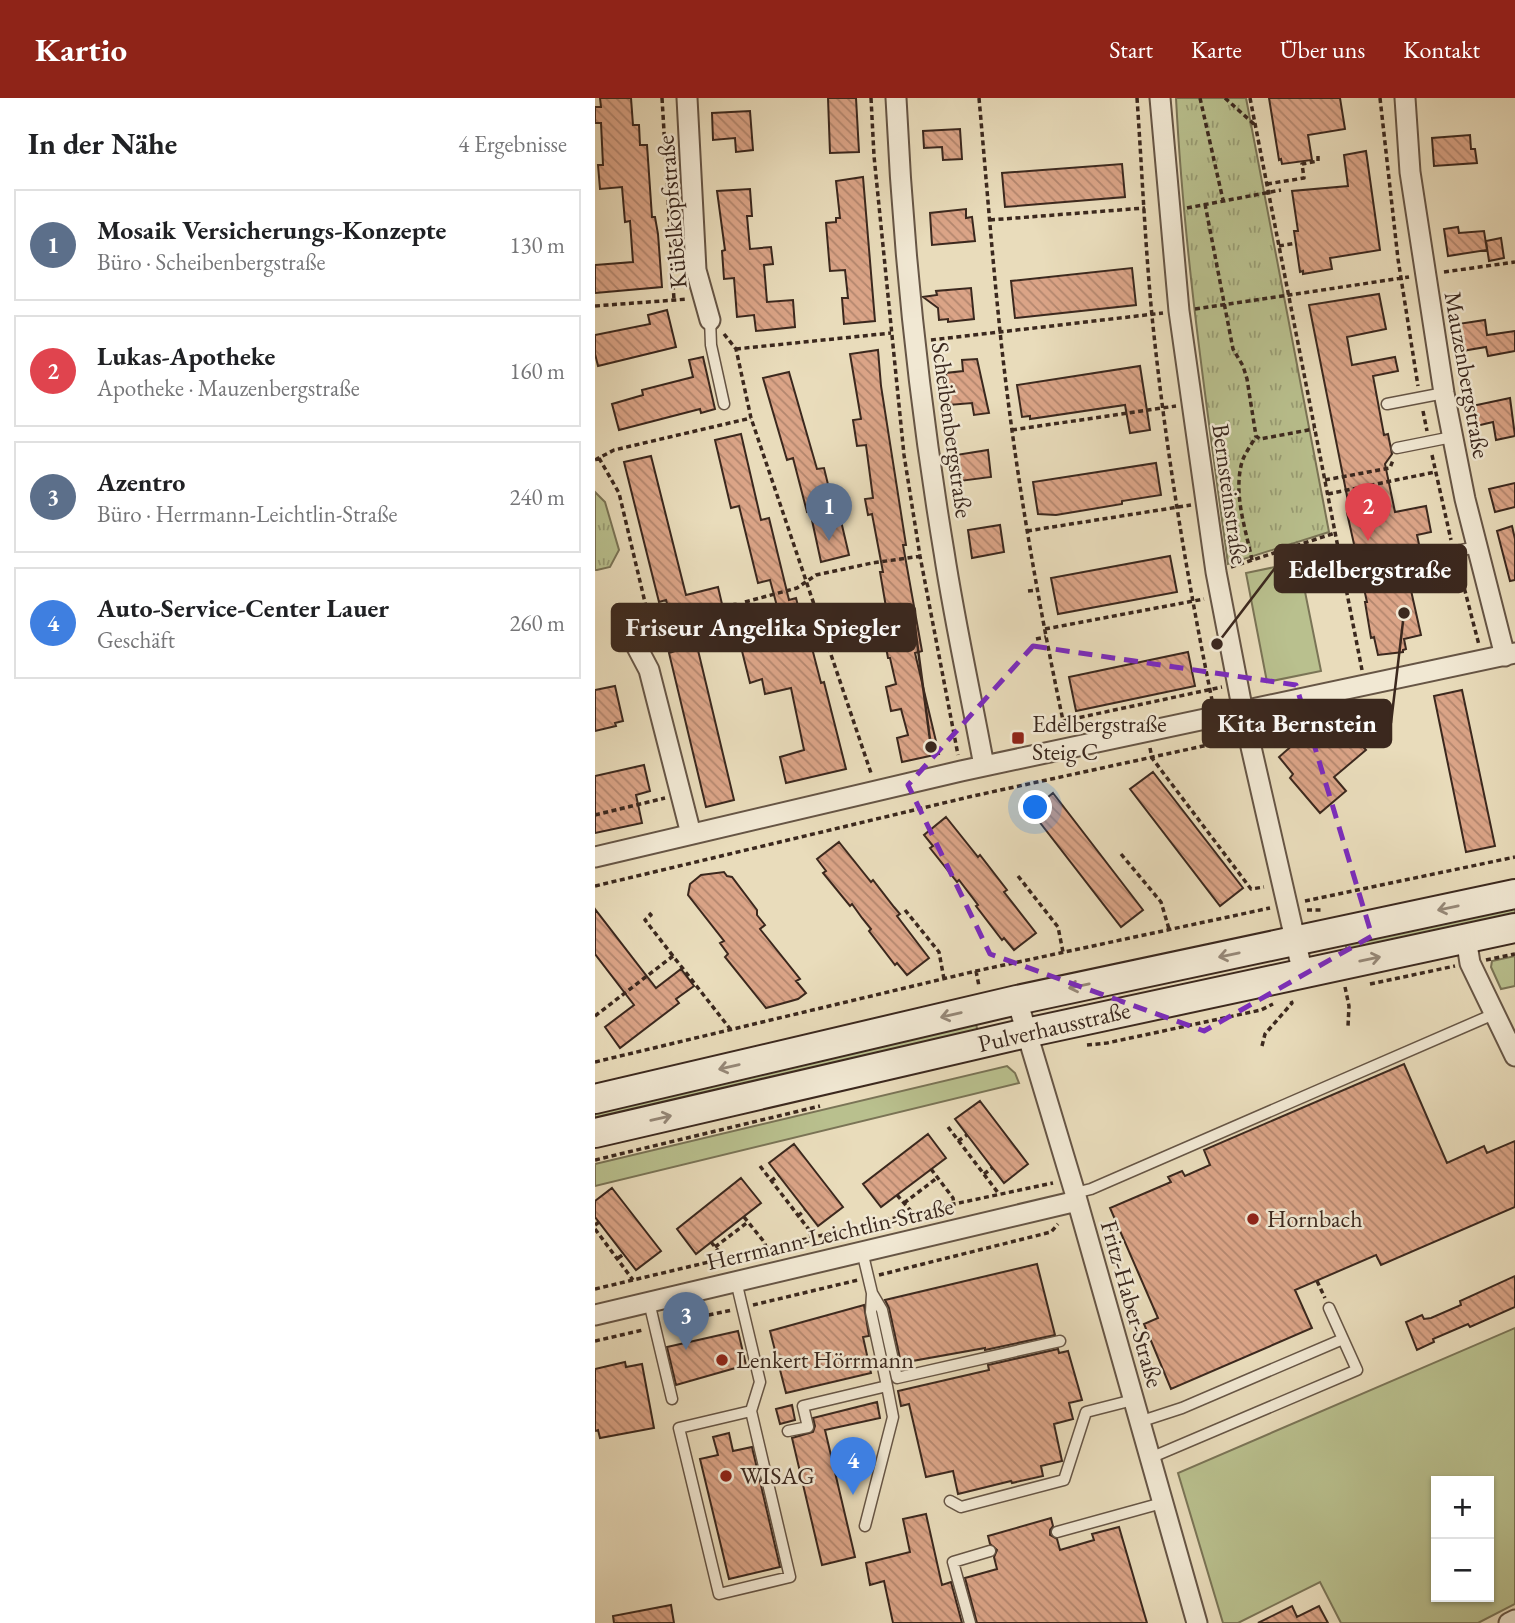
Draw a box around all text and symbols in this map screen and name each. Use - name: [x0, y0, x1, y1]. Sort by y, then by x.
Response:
- text: Kartio: [35, 28, 127, 71]
- text: Start: [1109, 34, 1153, 65]
- text: Karte: [1191, 34, 1242, 65]
- text: Über uns: [1280, 34, 1365, 65]
- text: Kontakt: [1403, 34, 1480, 65]
- text: In der Nähe: [28, 124, 177, 163]
- text: 4 Ergebnisse: [458, 129, 567, 159]
- street label: Kübelkopfstraße: [649, 134, 694, 290]
- text: Mosaik Versicherungs-Konzepte: [97, 213, 446, 247]
- text: 1: [47, 230, 59, 260]
- text: 130 m: [509, 230, 565, 260]
- text: Büro · Scheibenbergstraße: [97, 247, 326, 277]
- street label: Mauzenbergstraße: [1438, 289, 1497, 461]
- text: Lukas-Apotheke: [97, 339, 275, 373]
- street label: Scheibenbergstraße: [925, 340, 980, 520]
- text: 2: [47, 356, 59, 386]
- text: 160 m: [509, 356, 565, 386]
- text: Apotheke · Mauzenbergstraße: [97, 373, 360, 403]
- street label: Bernsteinstraße: [1205, 422, 1256, 566]
- text: Azentro: [97, 465, 185, 499]
- text: 3: [47, 482, 59, 512]
- text: 240 m: [509, 482, 565, 512]
- pin: 1: [806, 483, 852, 541]
- pin: 2: [1345, 483, 1391, 541]
- text: Büro · Herrmann-Leichtlin-Straße: [97, 499, 398, 529]
- callout: Edelbergstraße: [1275, 545, 1466, 592]
- text: Edelbergstraße: [1289, 552, 1452, 586]
- text: Auto-Service-Center Lauer: [97, 591, 389, 625]
- callout: Friseur Angelika Spiegler: [612, 604, 915, 651]
- text: 4: [47, 608, 59, 638]
- text: 260 m: [509, 608, 565, 638]
- text: Friseur Angelika Spiegler: [626, 610, 901, 644]
- text: Geschäft: [97, 625, 175, 655]
- callout: Kita Bernstein: [1203, 700, 1391, 747]
- text: Kita Bernstein: [1217, 706, 1377, 740]
- place label: Edelbergstraße Steig C: [1032, 708, 1167, 767]
- marker: Edelbergstraße Steig C: [1010, 730, 1026, 746]
- your location: [1018, 790, 1052, 824]
- one-way arrow: [1437, 902, 1460, 915]
- one-way arrow: [1218, 948, 1241, 962]
- one-way arrow: [1358, 952, 1381, 966]
- one-way arrow: [1068, 980, 1091, 994]
- street label: Pulverhausstraße: [975, 994, 1133, 1059]
- one-way arrow: [940, 1009, 963, 1022]
- one-way arrow: [718, 1061, 741, 1075]
- one-way arrow: [649, 1110, 672, 1124]
- street label: Herrmann-Leichtlin-Straße: [703, 1190, 956, 1277]
- place label: Hornbach: [1267, 1203, 1363, 1234]
- marker: Hornbach: [1245, 1211, 1261, 1227]
- street label: Fritz-Haber-Straße: [1094, 1217, 1171, 1391]
- pin: 3: [663, 1292, 709, 1350]
- place label: Lenkert Hörrmann: [736, 1344, 914, 1375]
- marker: Lenkert Hörrmann: [714, 1352, 730, 1368]
- pin: 4: [830, 1437, 876, 1495]
- place label: WISAG: [740, 1460, 815, 1491]
- marker: WISAG: [718, 1468, 734, 1484]
- map controls: [1431, 1476, 1494, 1602]
- button: +: [1431, 1476, 1494, 1539]
- button: −: [1431, 1539, 1494, 1602]

